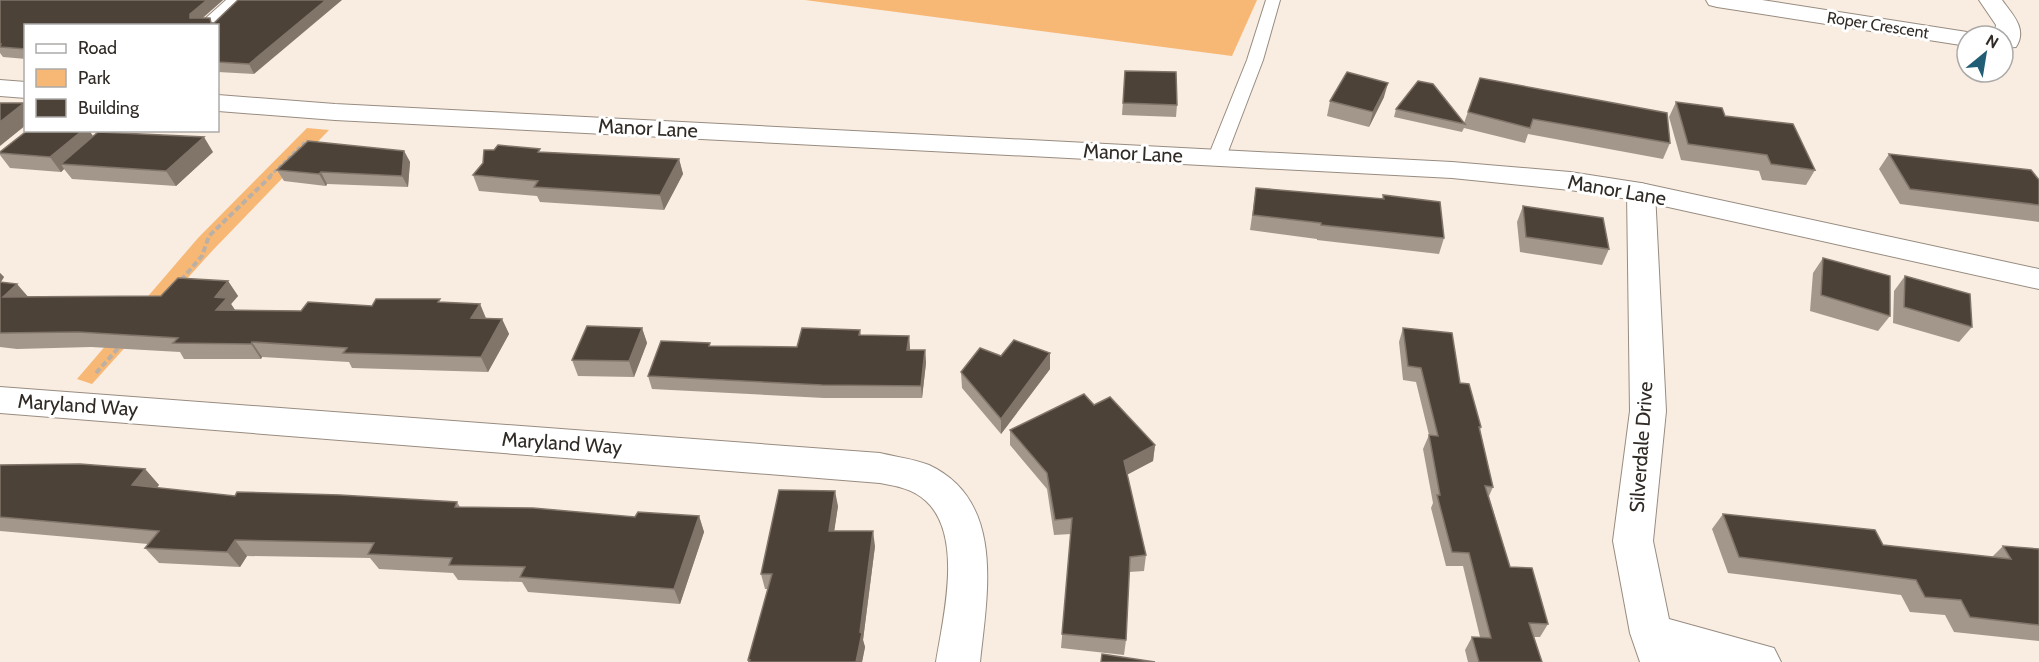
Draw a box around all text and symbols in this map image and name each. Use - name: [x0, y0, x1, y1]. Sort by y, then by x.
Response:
- street label: Roper Crescent: [1826, 8, 1931, 43]
- legend: [24, 24, 219, 132]
- north arrow: [1955, 24, 2015, 84]
- text: N: [1983, 30, 2002, 52]
- text: Road: [78, 37, 117, 59]
- text: Park: [78, 67, 111, 89]
- text: Building: [78, 97, 140, 119]
- street label: Manor Lane: [598, 113, 698, 143]
- street label: Manor Lane: [1083, 138, 1183, 168]
- street label: Manor Lane: [1566, 170, 1668, 210]
- street label: Silverdale Drive: [1624, 381, 1658, 513]
- street label: Maryland Way: [17, 389, 139, 421]
- street label: Maryland Way: [501, 427, 623, 459]

